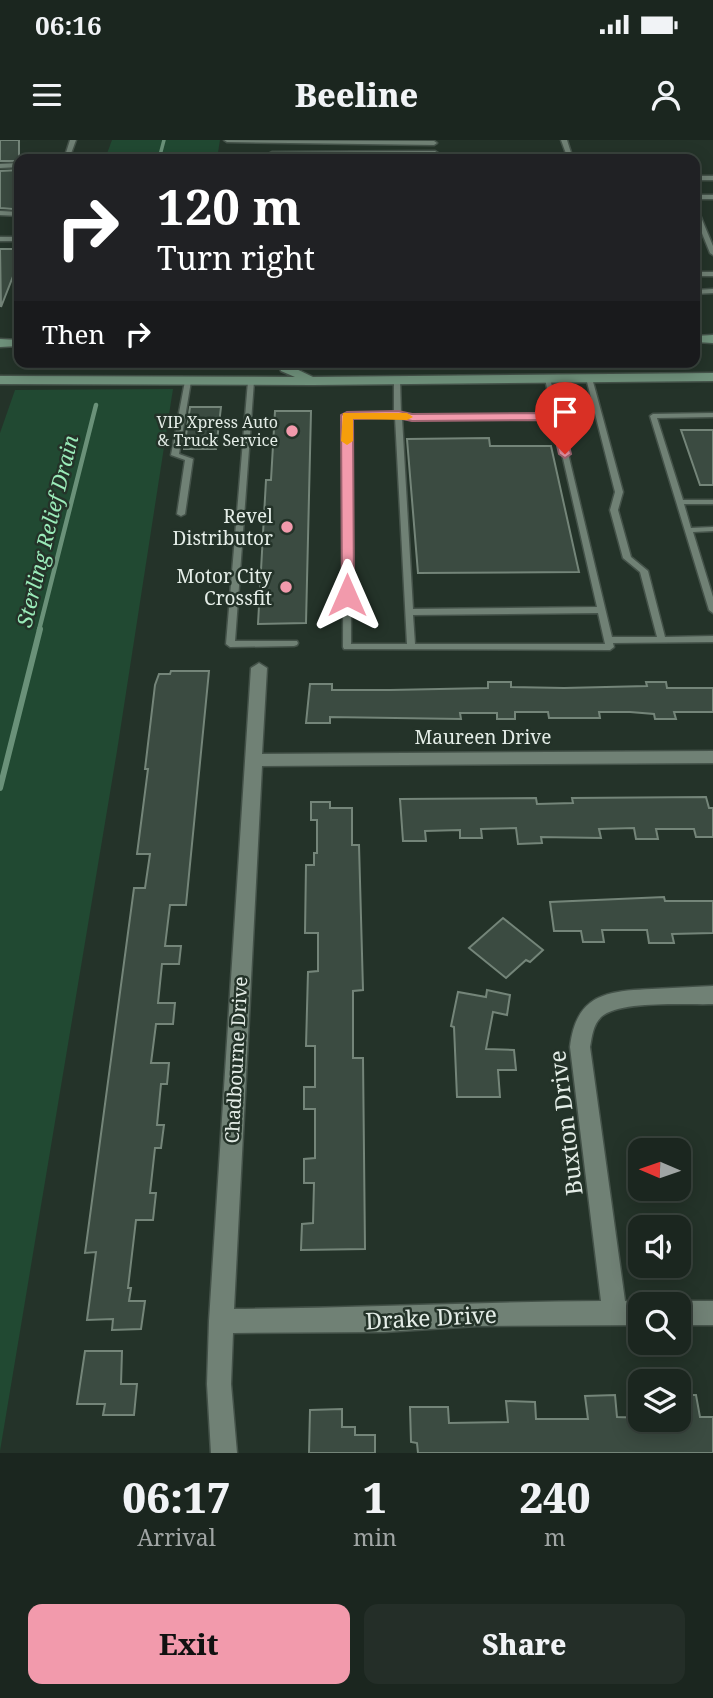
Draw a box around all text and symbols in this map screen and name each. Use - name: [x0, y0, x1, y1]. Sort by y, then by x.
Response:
- text: 06:16: [35, 7, 102, 43]
- text: Beeline: [295, 73, 418, 116]
- icon: menu: [28, 76, 66, 114]
- icon: person: [647, 76, 685, 114]
- text: 120 m: [157, 173, 301, 239]
- icon: right: [42, 182, 133, 273]
- text: Turn right: [157, 236, 315, 279]
- icon: right: [119, 315, 157, 353]
- text: Then: [42, 316, 105, 352]
- pin: [535, 382, 595, 454]
- icon: arrive: [546, 393, 584, 431]
- place label: VIP Xpress Auto & Truck Service: [156, 411, 278, 451]
- marker: VIP Xpress Auto & Truck Service: [284, 423, 300, 439]
- water label: Sterling Relief Drain: [10, 432, 85, 630]
- place label: Revel Distributor: [172, 503, 273, 551]
- marker: Revel Distributor: [279, 519, 295, 535]
- position arrow: [310, 558, 384, 632]
- place label: Motor City Crossfit: [177, 563, 272, 611]
- marker: Motor City Crossfit: [278, 579, 294, 595]
- street label: Maureen Drive: [414, 724, 552, 750]
- street label: Chadbourne Drive: [219, 976, 253, 1144]
- street label: Buxton Drive: [540, 1049, 590, 1197]
- north arrow: [628, 1138, 691, 1200]
- map controls: [628, 1138, 691, 1432]
- button: sound: [628, 1215, 691, 1278]
- button: search: [628, 1292, 691, 1355]
- street label: Drake Drive: [364, 1298, 498, 1336]
- button: layers: [628, 1369, 691, 1432]
- text: 06:17: [122, 1468, 231, 1525]
- text: 1: [363, 1468, 387, 1525]
- text: 240: [519, 1468, 591, 1525]
- text: Arrival: [137, 1521, 216, 1553]
- text: min: [353, 1521, 397, 1553]
- text: m: [544, 1521, 566, 1553]
- button: Exit: [28, 1604, 350, 1684]
- button: Share: [364, 1604, 685, 1684]

